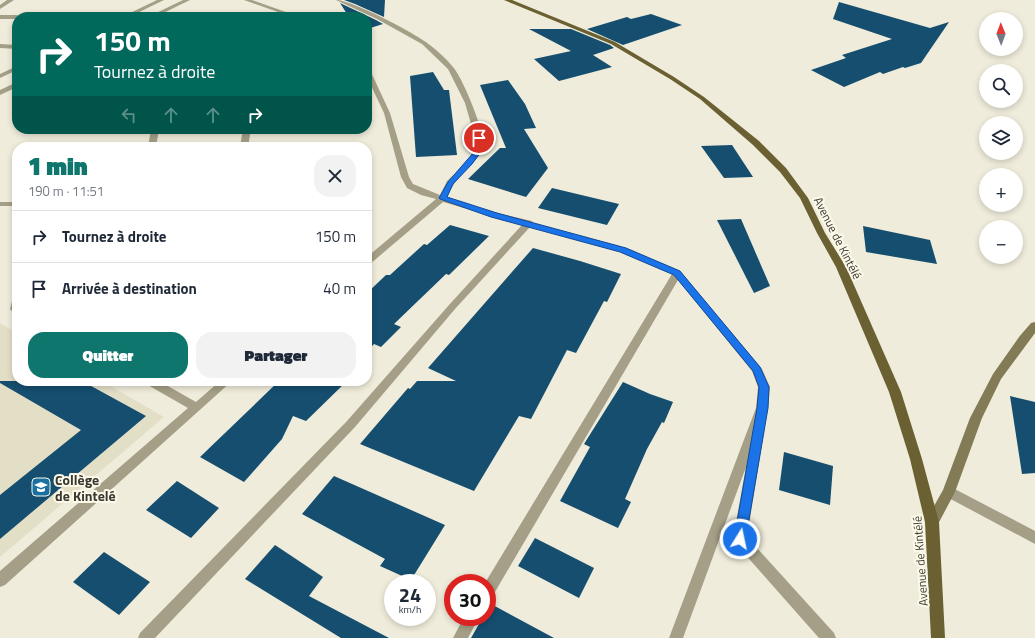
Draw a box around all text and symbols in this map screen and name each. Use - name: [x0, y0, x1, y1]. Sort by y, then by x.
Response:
- north arrow: [979, 12, 1023, 56]
- map controls: [979, 12, 1023, 264]
- text: 150 m: [94, 19, 171, 62]
- icon: right: [28, 28, 80, 80]
- text: Tournez à droite: [94, 58, 215, 85]
- button: search: [979, 64, 1023, 108]
- icon: left: [118, 104, 140, 126]
- icon: ahead: [160, 104, 182, 126]
- icon: ahead: [202, 104, 224, 126]
- icon: right: [244, 104, 266, 126]
- button: layers: [979, 116, 1023, 160]
- pin: [462, 121, 496, 155]
- icon: arrive: [468, 127, 490, 149]
- text: 1 min: [28, 148, 88, 184]
- button: close: [314, 155, 356, 197]
- button: +: [979, 168, 1023, 212]
- text: 190 m · 11:51: [28, 181, 104, 201]
- street label: Avenue de Kintélé: [809, 194, 867, 282]
- button: −: [979, 220, 1023, 264]
- text: Tournez à droite: [62, 225, 167, 248]
- text: 150 m: [315, 225, 356, 248]
- icon: right: [28, 226, 50, 248]
- text: Arrivée à destination: [62, 277, 197, 300]
- text: 40 m: [323, 277, 356, 300]
- icon: arrive: [28, 278, 50, 300]
- button: Quitter: [28, 332, 188, 378]
- button: Partager: [196, 332, 356, 378]
- place label: Collège de Kintelé: [55, 469, 116, 506]
- school or university icon: Collège de Kintelé: [30, 476, 52, 498]
- street label: Avenue de Kintélé: [907, 515, 933, 607]
- position arrow: [719, 518, 761, 560]
- speed limit sign: 30: [444, 574, 496, 626]
- text: 24: [399, 579, 421, 610]
- text: km/h: [399, 602, 421, 617]

